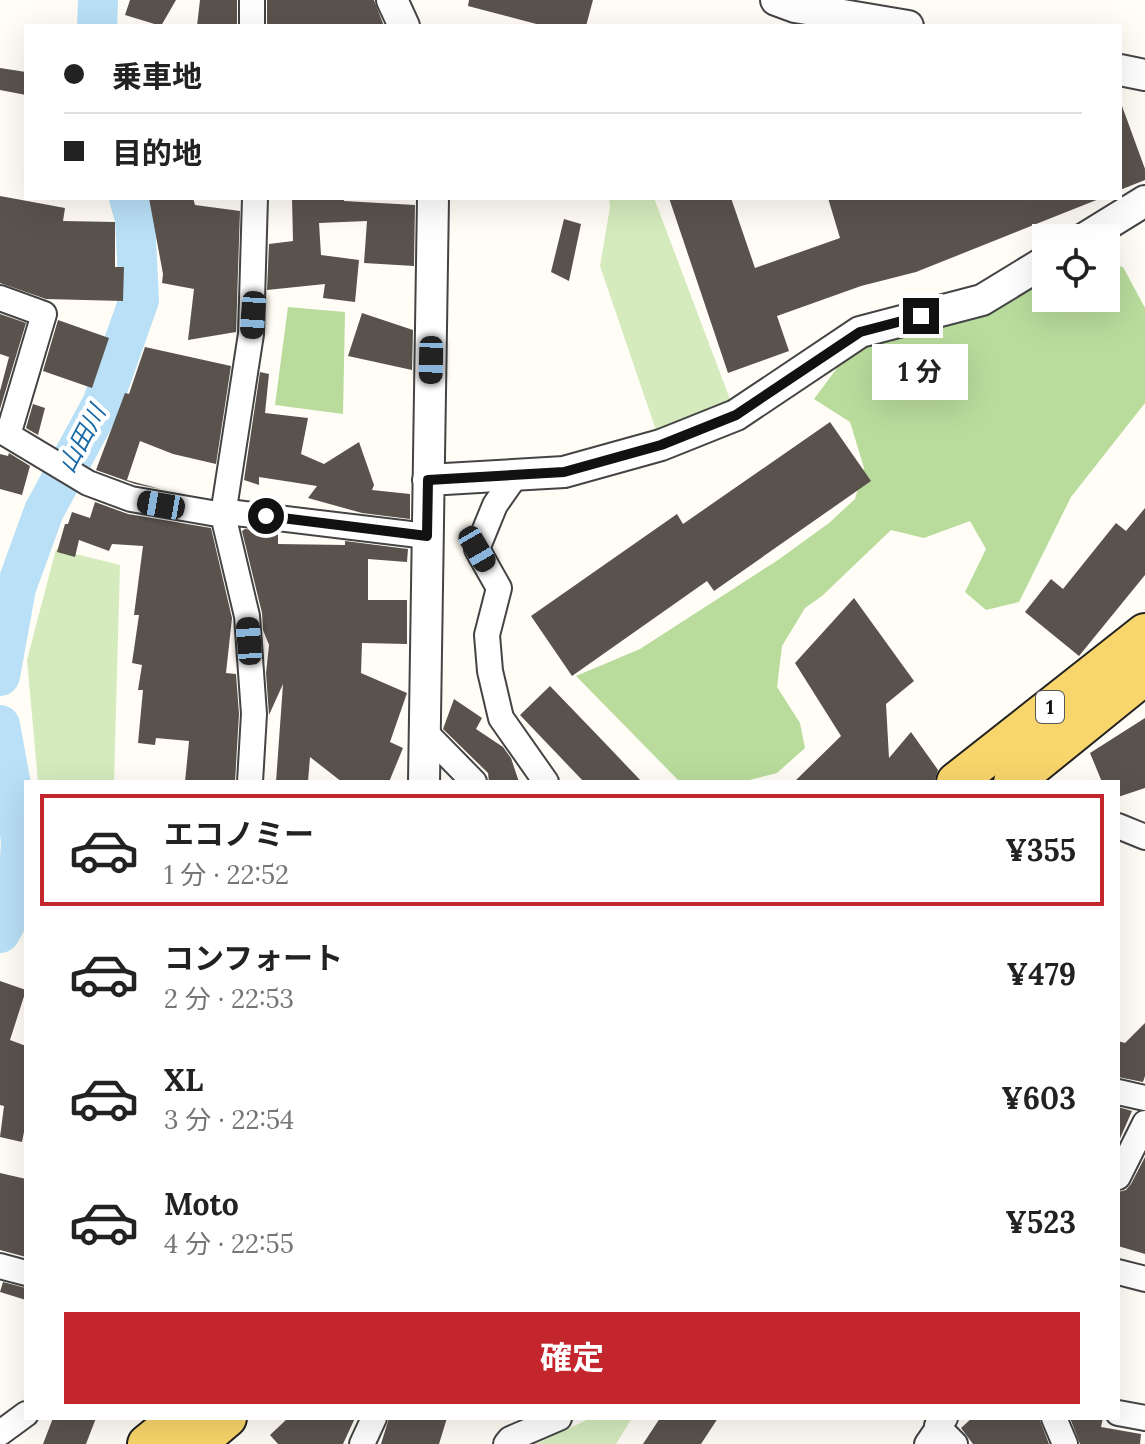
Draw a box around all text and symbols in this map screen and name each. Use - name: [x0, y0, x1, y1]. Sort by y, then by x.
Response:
- text: 乗車地: [112, 57, 202, 95]
- text: 目的地: [112, 134, 202, 172]
- map controls: [1032, 224, 1120, 312]
- button: locate: [1032, 224, 1120, 312]
- car: [239, 290, 267, 340]
- route end: [903, 298, 939, 334]
- car: [419, 336, 443, 384]
- callout: 1 分: [873, 344, 969, 400]
- text: 1 分: [898, 355, 942, 388]
- water label: 山田川: [51, 397, 114, 478]
- car: [135, 489, 187, 521]
- route start: [248, 498, 284, 534]
- car: [455, 522, 499, 576]
- car: [235, 616, 263, 666]
- road number: 1: [1036, 691, 1064, 723]
- icon: car: [68, 814, 140, 886]
- text: エコノミー: [164, 815, 314, 853]
- text: ¥355: [1005, 831, 1076, 869]
- text: 1 分 · 22:52: [164, 858, 289, 891]
- icon: car: [68, 938, 140, 1010]
- text: コンフォート: [164, 939, 343, 977]
- text: ¥479: [1007, 955, 1076, 993]
- text: 2 分 · 22:53: [164, 982, 294, 1015]
- text: XL: [164, 1061, 203, 1099]
- icon: car: [68, 1062, 140, 1134]
- text: ¥603: [1001, 1079, 1076, 1117]
- text: 3 分 · 22:54: [164, 1103, 294, 1136]
- text: Moto: [164, 1185, 239, 1223]
- icon: car: [68, 1186, 140, 1258]
- text: ¥523: [1005, 1203, 1076, 1241]
- text: 4 分 · 22:55: [164, 1227, 294, 1260]
- button: 確定: [64, 1312, 1080, 1404]

